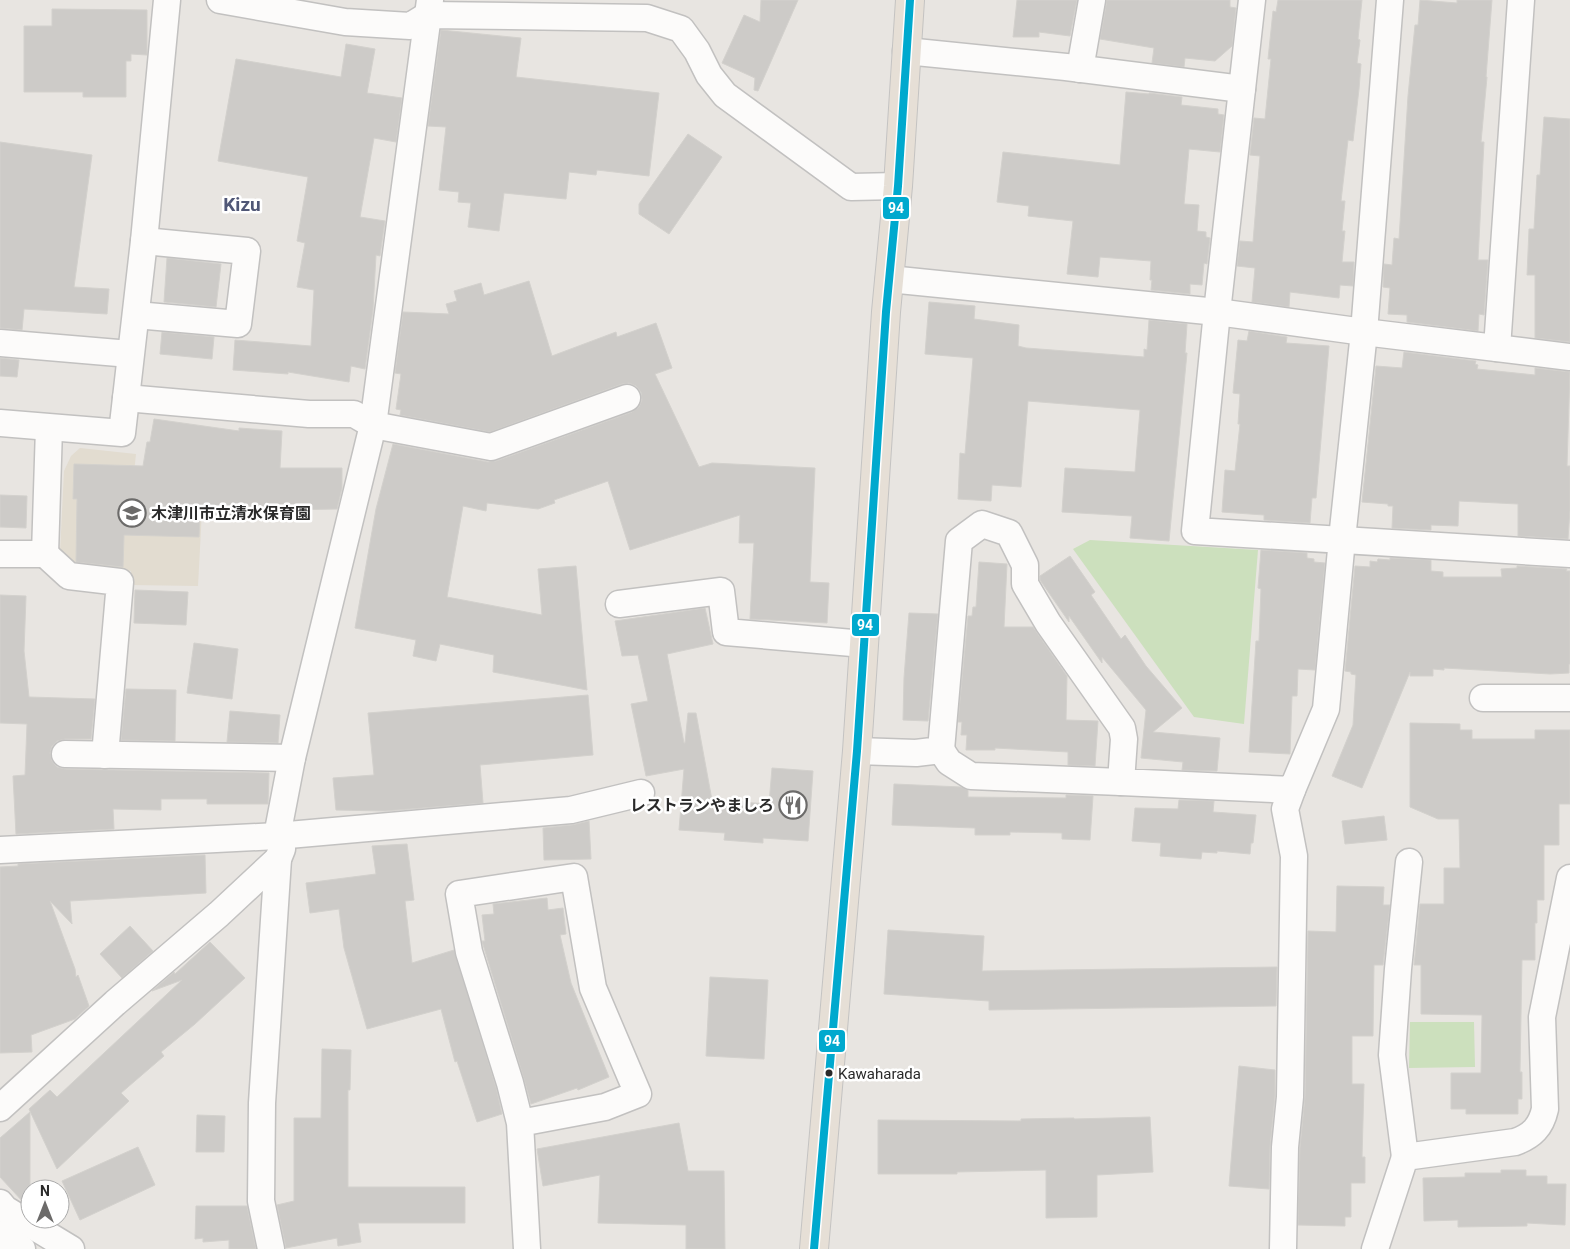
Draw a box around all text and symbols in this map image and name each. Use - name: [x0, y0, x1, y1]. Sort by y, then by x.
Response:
- district label: Kizu: [223, 193, 261, 216]
- line badge: 94: [882, 196, 910, 220]
- text: 94: [888, 200, 904, 216]
- school or university icon: 木津川市立清水保育園: [117, 498, 147, 528]
- place label: 木津川市立清水保育園: [151, 504, 311, 523]
- line badge: 94: [851, 613, 880, 637]
- text: 94: [857, 617, 873, 633]
- restaurant icon: レストランやましろ: [778, 790, 808, 820]
- place label: レストランやましろ: [630, 796, 774, 815]
- line badge: 94: [818, 1029, 846, 1053]
- text: 94: [824, 1033, 840, 1049]
- place label: Kawaharada: [838, 1065, 921, 1083]
- marker: Kawaharada: [824, 1068, 834, 1078]
- north arrow: [20, 1179, 70, 1229]
- text: N: [40, 1183, 50, 1199]

